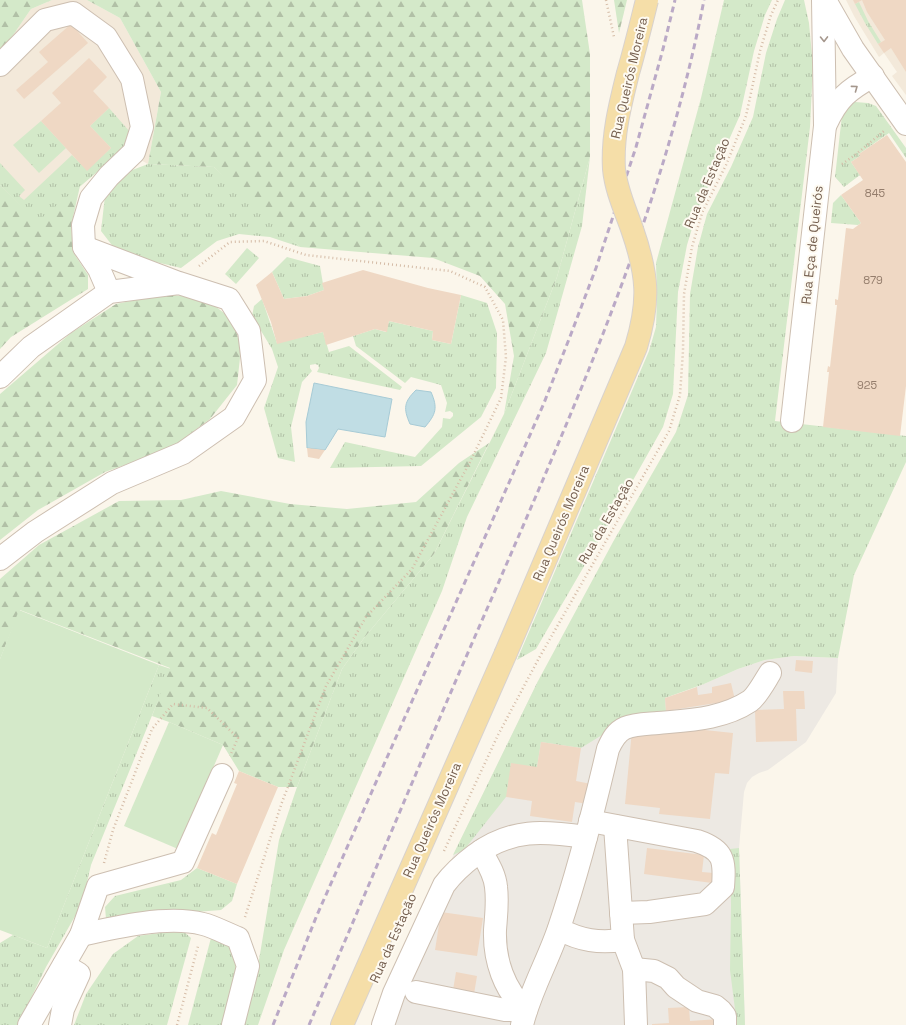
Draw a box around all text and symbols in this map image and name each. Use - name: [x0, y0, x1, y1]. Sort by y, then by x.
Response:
- street label: Rua Queirós Moreira: [607, 15, 651, 141]
- one-way arrow: [820, 36, 828, 42]
- one-way arrow: [850, 86, 857, 93]
- street label: Rua da Estação: [680, 135, 734, 231]
- street label: Rua Eça de Queirós: [797, 185, 827, 305]
- house number: 845: [865, 186, 886, 200]
- house number: 879: [863, 273, 883, 287]
- house number: 925: [857, 378, 877, 392]
- street label: Rua Queirós Moreira: [529, 462, 593, 584]
- street label: Rua da Estação: [575, 475, 637, 567]
- street label: Rua Queirós Moreira: [399, 759, 465, 880]
- street label: Rua da Estação: [366, 890, 420, 986]

